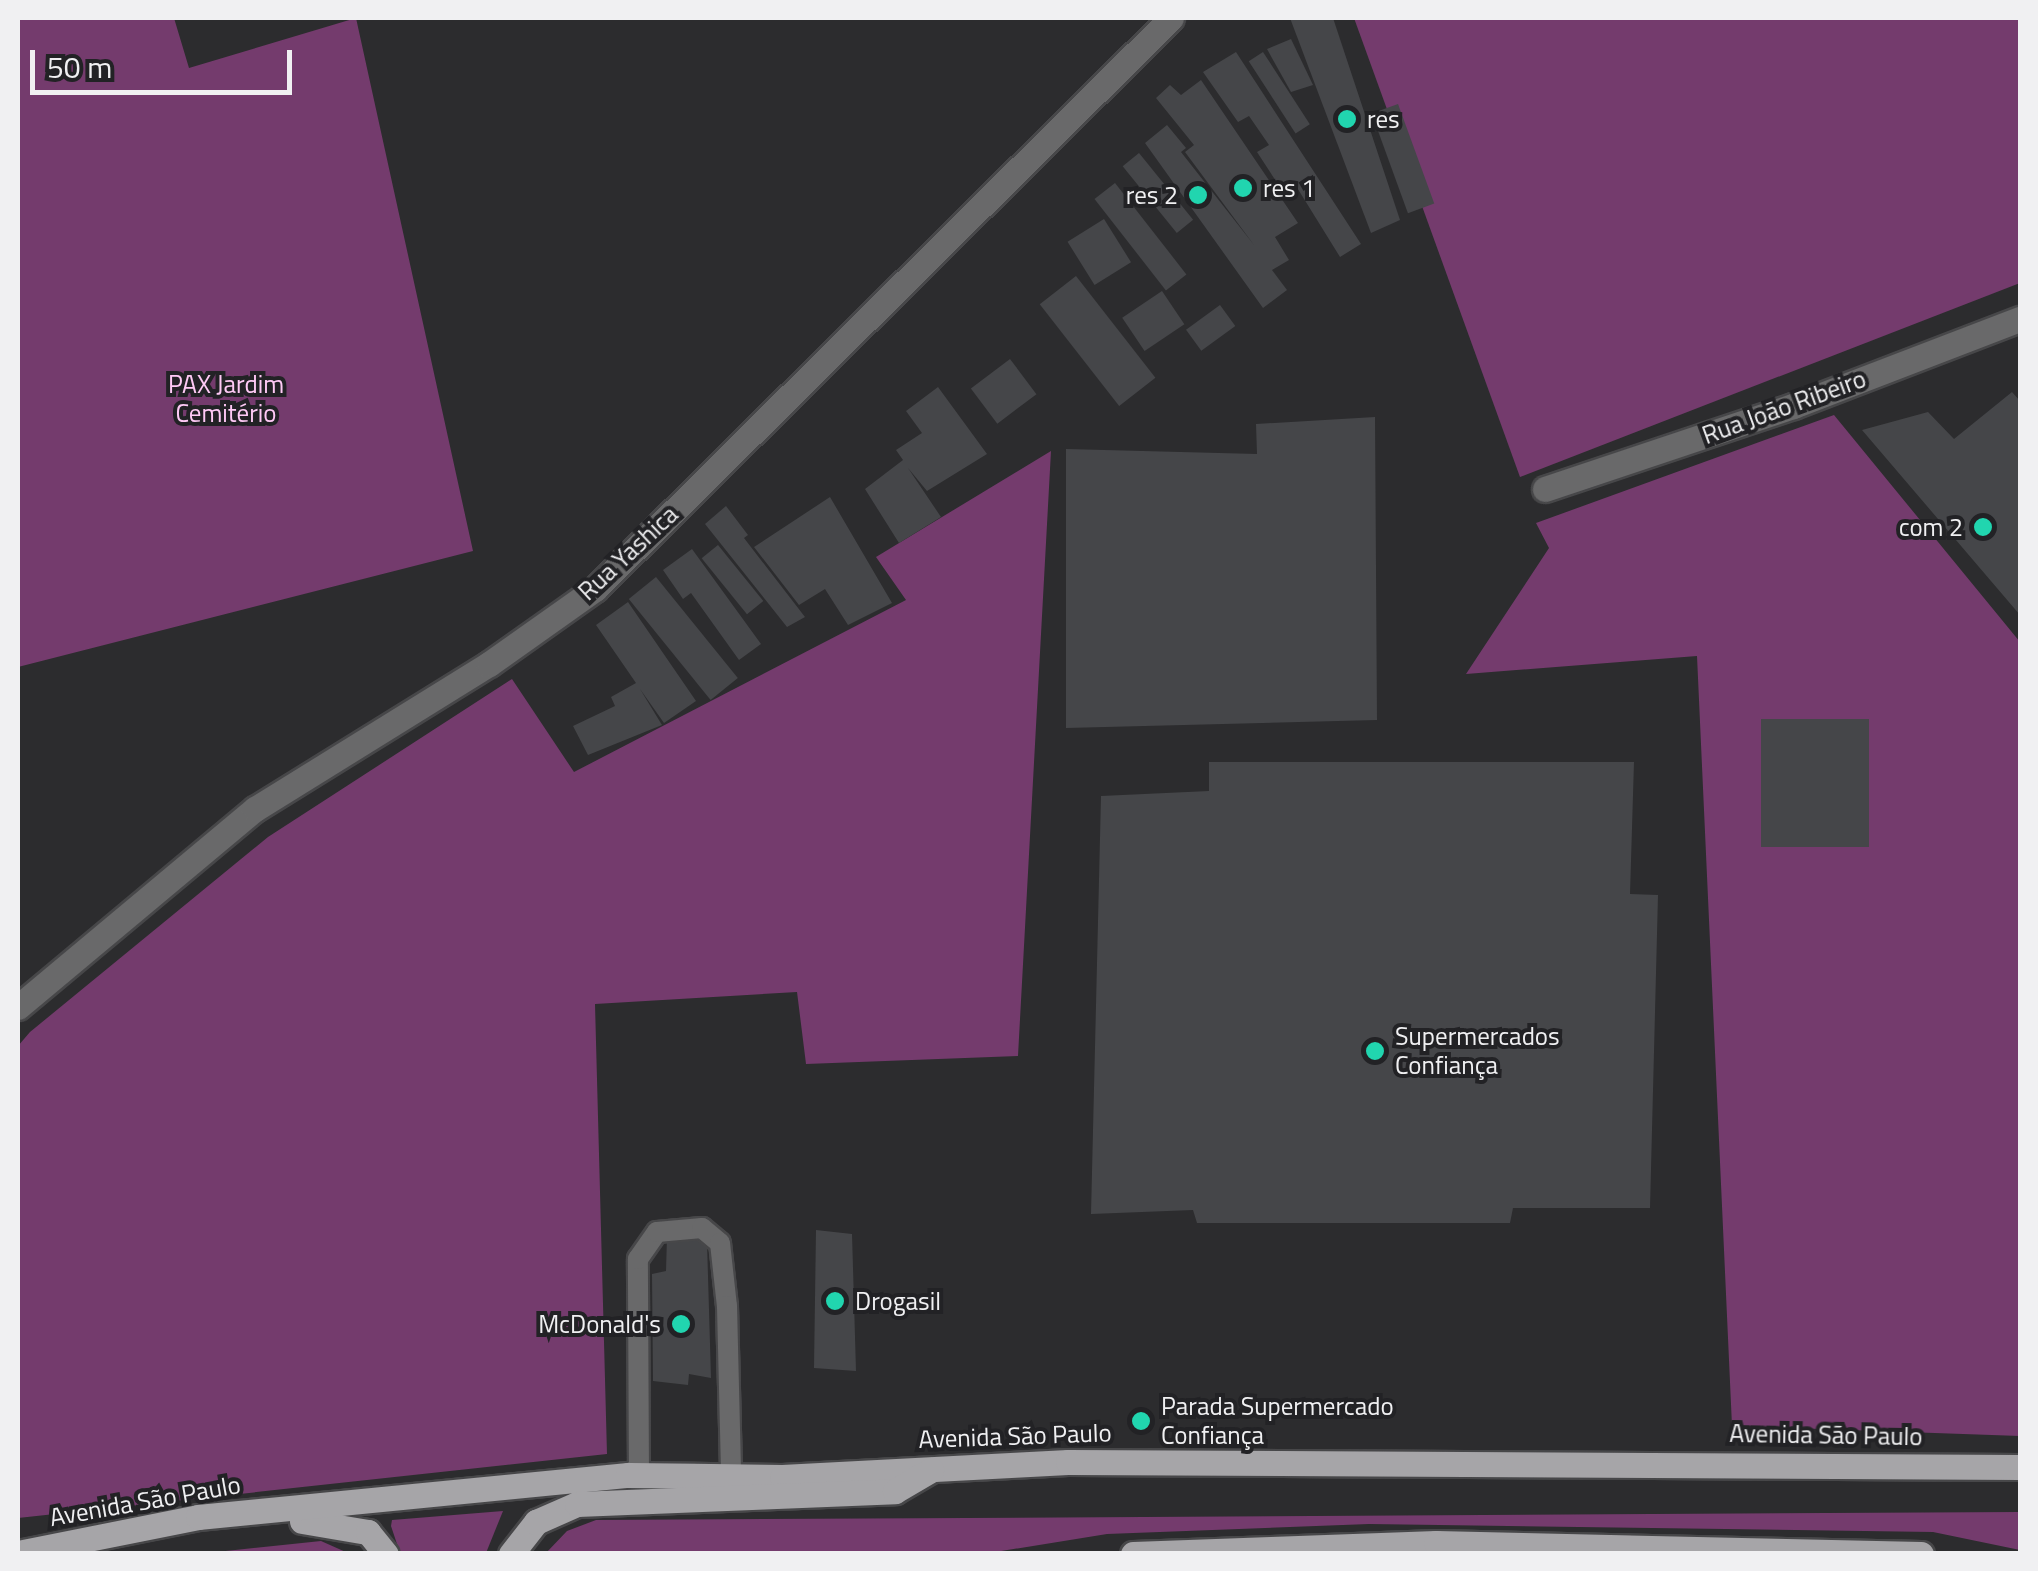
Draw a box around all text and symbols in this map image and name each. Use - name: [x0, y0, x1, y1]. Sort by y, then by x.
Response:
- scale bar: [35, 30, 298, 92]
- text: 50 m: [47, 44, 112, 90]
- place label: res: [1367, 104, 1400, 134]
- marker: res: [1336, 108, 1358, 130]
- place label: res 1: [1263, 173, 1315, 203]
- marker: res 1: [1232, 177, 1254, 199]
- place label: res 2: [1126, 180, 1178, 210]
- marker: res 2: [1187, 184, 1209, 206]
- street label: Rua Joāo Ribeiro: [1698, 364, 1870, 450]
- park label: PAX Jardim Cemitério: [168, 370, 284, 429]
- street label: Rua Yashica: [572, 499, 684, 607]
- place label: com 2: [1899, 512, 1963, 542]
- marker: com 2: [1972, 516, 1994, 538]
- place label: Supermercados Confiança: [1395, 1022, 1560, 1081]
- marker: Supermercados Confiança: [1364, 1040, 1386, 1062]
- place label: Drogasil: [855, 1286, 941, 1316]
- marker: Drogasil: [824, 1290, 846, 1312]
- place label: McDonald's: [538, 1309, 661, 1339]
- marker: McDonald's: [670, 1313, 692, 1335]
- place label: Parada Supermercado Confiança: [1161, 1392, 1394, 1451]
- marker: Parada Supermercado Confiança: [1130, 1410, 1152, 1432]
- street label: Avenida São Paulo: [918, 1418, 1112, 1454]
- street label: Avenida São Paulo: [1729, 1418, 1923, 1452]
- street label: Avenida São Paulo: [47, 1469, 243, 1533]

